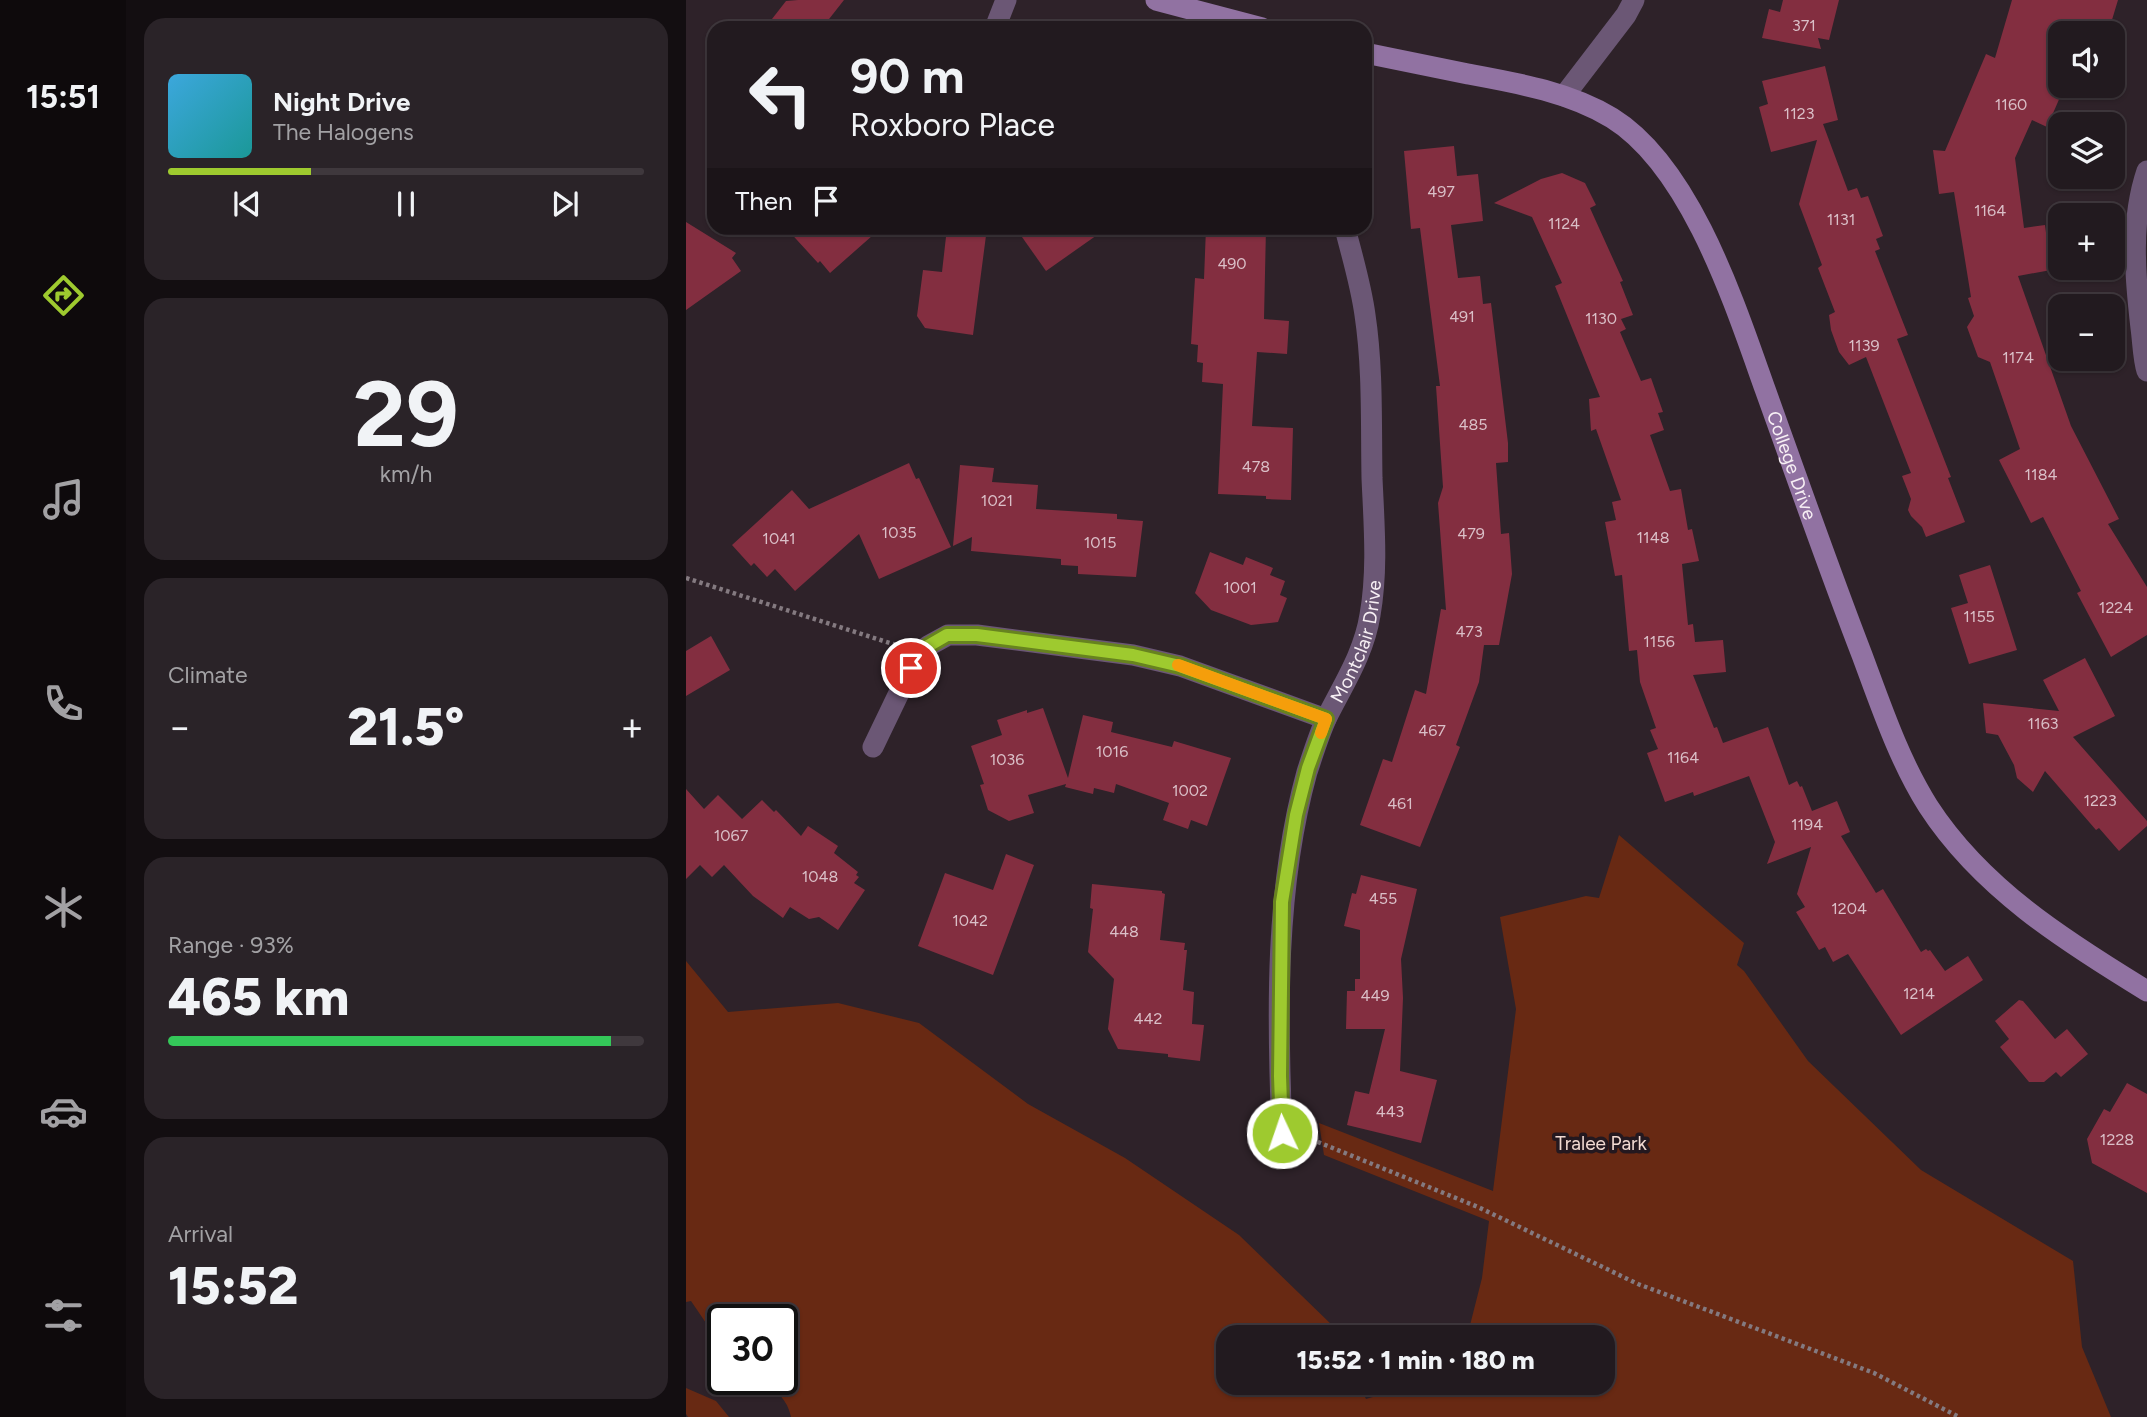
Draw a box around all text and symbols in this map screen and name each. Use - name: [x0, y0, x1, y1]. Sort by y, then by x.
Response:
- house number: 371: [1792, 16, 1816, 35]
- map controls: [2048, 21, 2125, 371]
- button: sound: [2048, 21, 2125, 98]
- text: 90 m: [850, 46, 965, 105]
- icon: left: [735, 49, 826, 140]
- text: 15:51: [26, 78, 100, 116]
- text: Night Drive: [273, 86, 410, 118]
- house number: 1160: [1995, 95, 2027, 114]
- house number: 1123: [1784, 104, 1814, 123]
- text: Roxboro Place: [850, 106, 1055, 144]
- button: layers: [2048, 112, 2125, 189]
- text: The Halogens: [273, 118, 414, 146]
- icon: arrive: [807, 182, 845, 220]
- house number: 497: [1427, 182, 1455, 201]
- icon: previous: [228, 185, 266, 223]
- icon: pause: [387, 185, 425, 223]
- icon: next: [546, 185, 584, 223]
- text: Then: [735, 185, 793, 217]
- house number: 1164: [1974, 201, 2006, 220]
- button: +: [2048, 203, 2125, 280]
- house number: 1131: [1827, 210, 1855, 229]
- house number: 1124: [1548, 214, 1580, 233]
- house number: 490: [1217, 254, 1247, 273]
- icon: directions: [39, 271, 88, 320]
- button: −: [2048, 294, 2125, 371]
- house number: 491: [1449, 307, 1475, 326]
- house number: 1130: [1585, 309, 1617, 328]
- house number: 1139: [1849, 336, 1879, 355]
- house number: 1174: [2002, 348, 2034, 367]
- text: 29: [353, 360, 459, 469]
- street label: College Drive: [1762, 408, 1822, 523]
- house number: 485: [1459, 415, 1487, 434]
- house number: 478: [1242, 457, 1270, 476]
- text: km/h: [380, 460, 432, 488]
- house number: 1184: [2025, 465, 2058, 484]
- icon: music: [39, 475, 88, 524]
- house number: 1021: [981, 491, 1013, 510]
- house number: 1035: [882, 523, 916, 542]
- house number: 479: [1457, 524, 1485, 543]
- house number: 1148: [1637, 528, 1669, 547]
- house number: 1041: [762, 529, 796, 548]
- house number: 1015: [1084, 533, 1116, 552]
- house number: 1001: [1223, 578, 1257, 597]
- street label: Montclair Drive: [1325, 579, 1386, 707]
- house number: 1224: [2099, 598, 2133, 617]
- house number: 1155: [1963, 607, 1995, 626]
- house number: 473: [1455, 622, 1483, 641]
- house number: 1156: [1643, 632, 1675, 651]
- pin: [881, 638, 941, 698]
- icon: arrive: [892, 649, 930, 687]
- text: Climate: [168, 661, 247, 689]
- icon: phone: [39, 679, 88, 728]
- text: 21.5°: [348, 696, 464, 758]
- text: −: [168, 704, 192, 750]
- text: +: [620, 704, 644, 750]
- house number: 1163: [2028, 714, 2058, 733]
- house number: 467: [1418, 721, 1446, 740]
- house number: 1016: [1096, 742, 1128, 761]
- house number: 1164: [1667, 748, 1699, 767]
- house number: 1036: [990, 750, 1024, 769]
- house number: 1002: [1172, 781, 1208, 800]
- house number: 1223: [2083, 791, 2117, 810]
- house number: 461: [1387, 794, 1413, 813]
- house number: 1194: [1791, 815, 1823, 834]
- house number: 1067: [714, 826, 749, 845]
- house number: 1048: [802, 867, 838, 886]
- icon: climate: [39, 883, 88, 932]
- house number: 455: [1369, 889, 1397, 908]
- house number: 1204: [1831, 899, 1867, 918]
- house number: 1042: [952, 911, 988, 930]
- house number: 448: [1109, 922, 1139, 941]
- text: Range · 93%: [168, 931, 294, 959]
- text: 465 km: [168, 966, 349, 1028]
- house number: 1214: [1903, 984, 1935, 1003]
- house number: 449: [1361, 986, 1389, 1005]
- house number: 442: [1134, 1009, 1162, 1028]
- icon: car: [39, 1087, 88, 1136]
- position arrow: [1245, 1096, 1319, 1170]
- house number: 443: [1376, 1102, 1404, 1121]
- house number: 1228: [2100, 1130, 2134, 1149]
- park label: Tralee Park: [1555, 1132, 1648, 1155]
- text: Arrival: [168, 1220, 233, 1248]
- text: 15:52: [168, 1255, 298, 1317]
- icon: filters: [39, 1291, 88, 1340]
- speed limit sign: 30: [707, 1304, 798, 1395]
- text: 15:52 · 1 min · 180 m: [1296, 1344, 1535, 1376]

